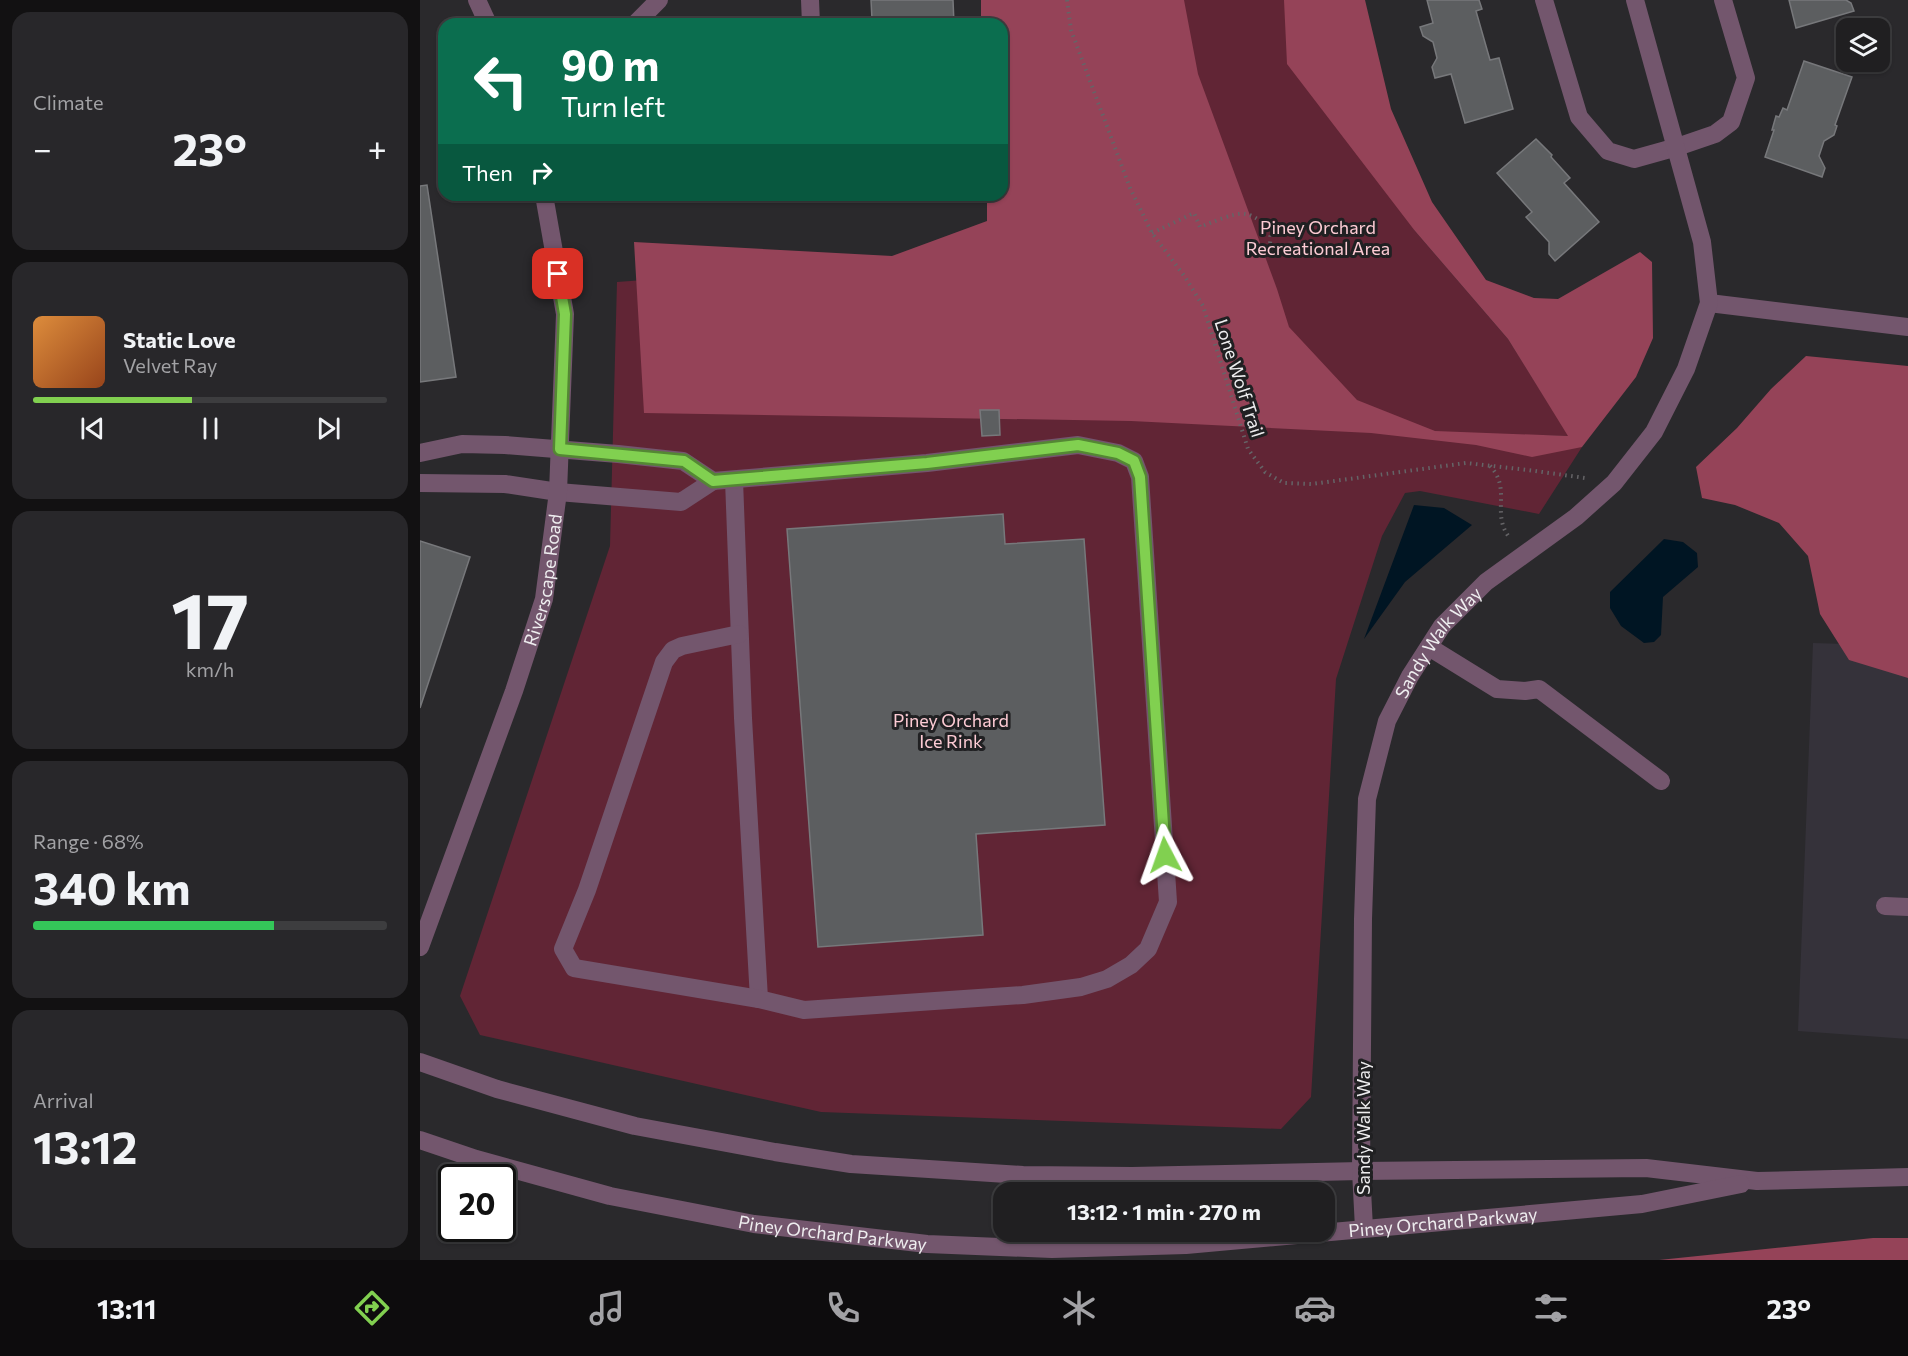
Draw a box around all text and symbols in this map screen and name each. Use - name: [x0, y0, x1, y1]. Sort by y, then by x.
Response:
- map controls: [1836, 18, 1890, 72]
- button: layers: [1836, 18, 1890, 72]
- text: 90 m: [561, 38, 660, 90]
- icon: left: [462, 42, 540, 120]
- text: Climate: [33, 90, 103, 114]
- text: Turn left: [561, 90, 665, 123]
- text: 23°: [173, 120, 247, 175]
- text: −: [33, 127, 52, 168]
- text: +: [368, 127, 387, 168]
- icon: right: [525, 156, 558, 189]
- text: Then: [462, 159, 513, 186]
- park label: Piney Orchard Recreational Area: [1246, 216, 1390, 259]
- pin: [532, 248, 583, 299]
- icon: arrive: [541, 257, 574, 290]
- street label: Lone Wolf Trail: [1211, 316, 1269, 440]
- text: Static Love: [123, 326, 236, 353]
- text: Velvet Ray: [123, 353, 217, 377]
- icon: previous: [76, 412, 109, 445]
- icon: pause: [194, 412, 227, 445]
- icon: next: [312, 412, 345, 445]
- street label: Riverscape Road: [518, 513, 566, 649]
- text: 17: [171, 570, 249, 665]
- street label: Sandy Walk Way: [1390, 582, 1486, 702]
- text: km/h: [186, 657, 234, 681]
- park label: Piney Orchard Ice Rink: [893, 709, 1009, 752]
- position arrow: [1133, 823, 1197, 887]
- text: Range · 68%: [33, 829, 144, 853]
- text: 340 km: [33, 859, 190, 914]
- street label: Sandy Walk Way: [1352, 1061, 1374, 1195]
- text: Arrival: [33, 1088, 94, 1112]
- text: 13:12: [33, 1118, 137, 1173]
- speed limit sign: 20: [438, 1164, 516, 1242]
- text: 13:12 · 1 min · 270 m: [1067, 1198, 1261, 1225]
- street label: Piney Orchard Parkway: [1347, 1202, 1538, 1241]
- street label: Piney Orchard Parkway: [736, 1210, 928, 1255]
- icon: directions: [351, 1287, 393, 1329]
- icon: music: [586, 1287, 628, 1329]
- icon: phone: [822, 1287, 864, 1329]
- icon: climate: [1058, 1287, 1100, 1329]
- icon: car: [1294, 1287, 1336, 1329]
- icon: filters: [1530, 1287, 1572, 1329]
- text: 13:11: [97, 1292, 157, 1325]
- text: 23°: [1766, 1292, 1811, 1325]

